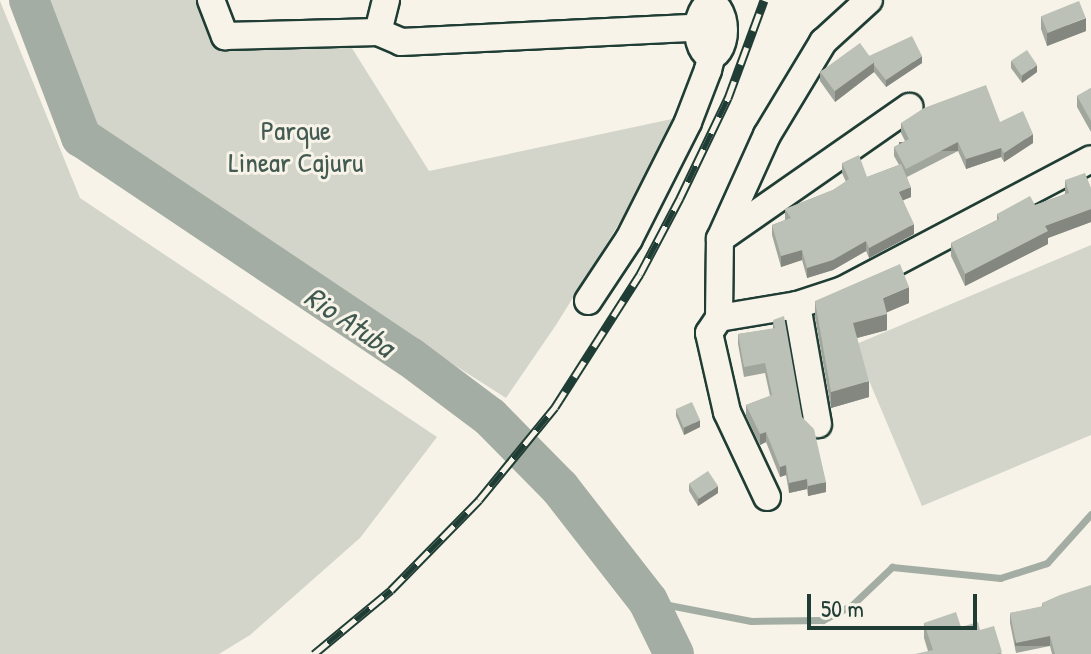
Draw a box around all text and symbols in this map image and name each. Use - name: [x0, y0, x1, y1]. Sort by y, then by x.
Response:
- park label: Parque Linear Cajuru: [229, 113, 363, 179]
- water label: Rio Atuba: [298, 278, 402, 364]
- scale bar: [811, 578, 981, 628]
- text: 50 m: [821, 592, 864, 624]

